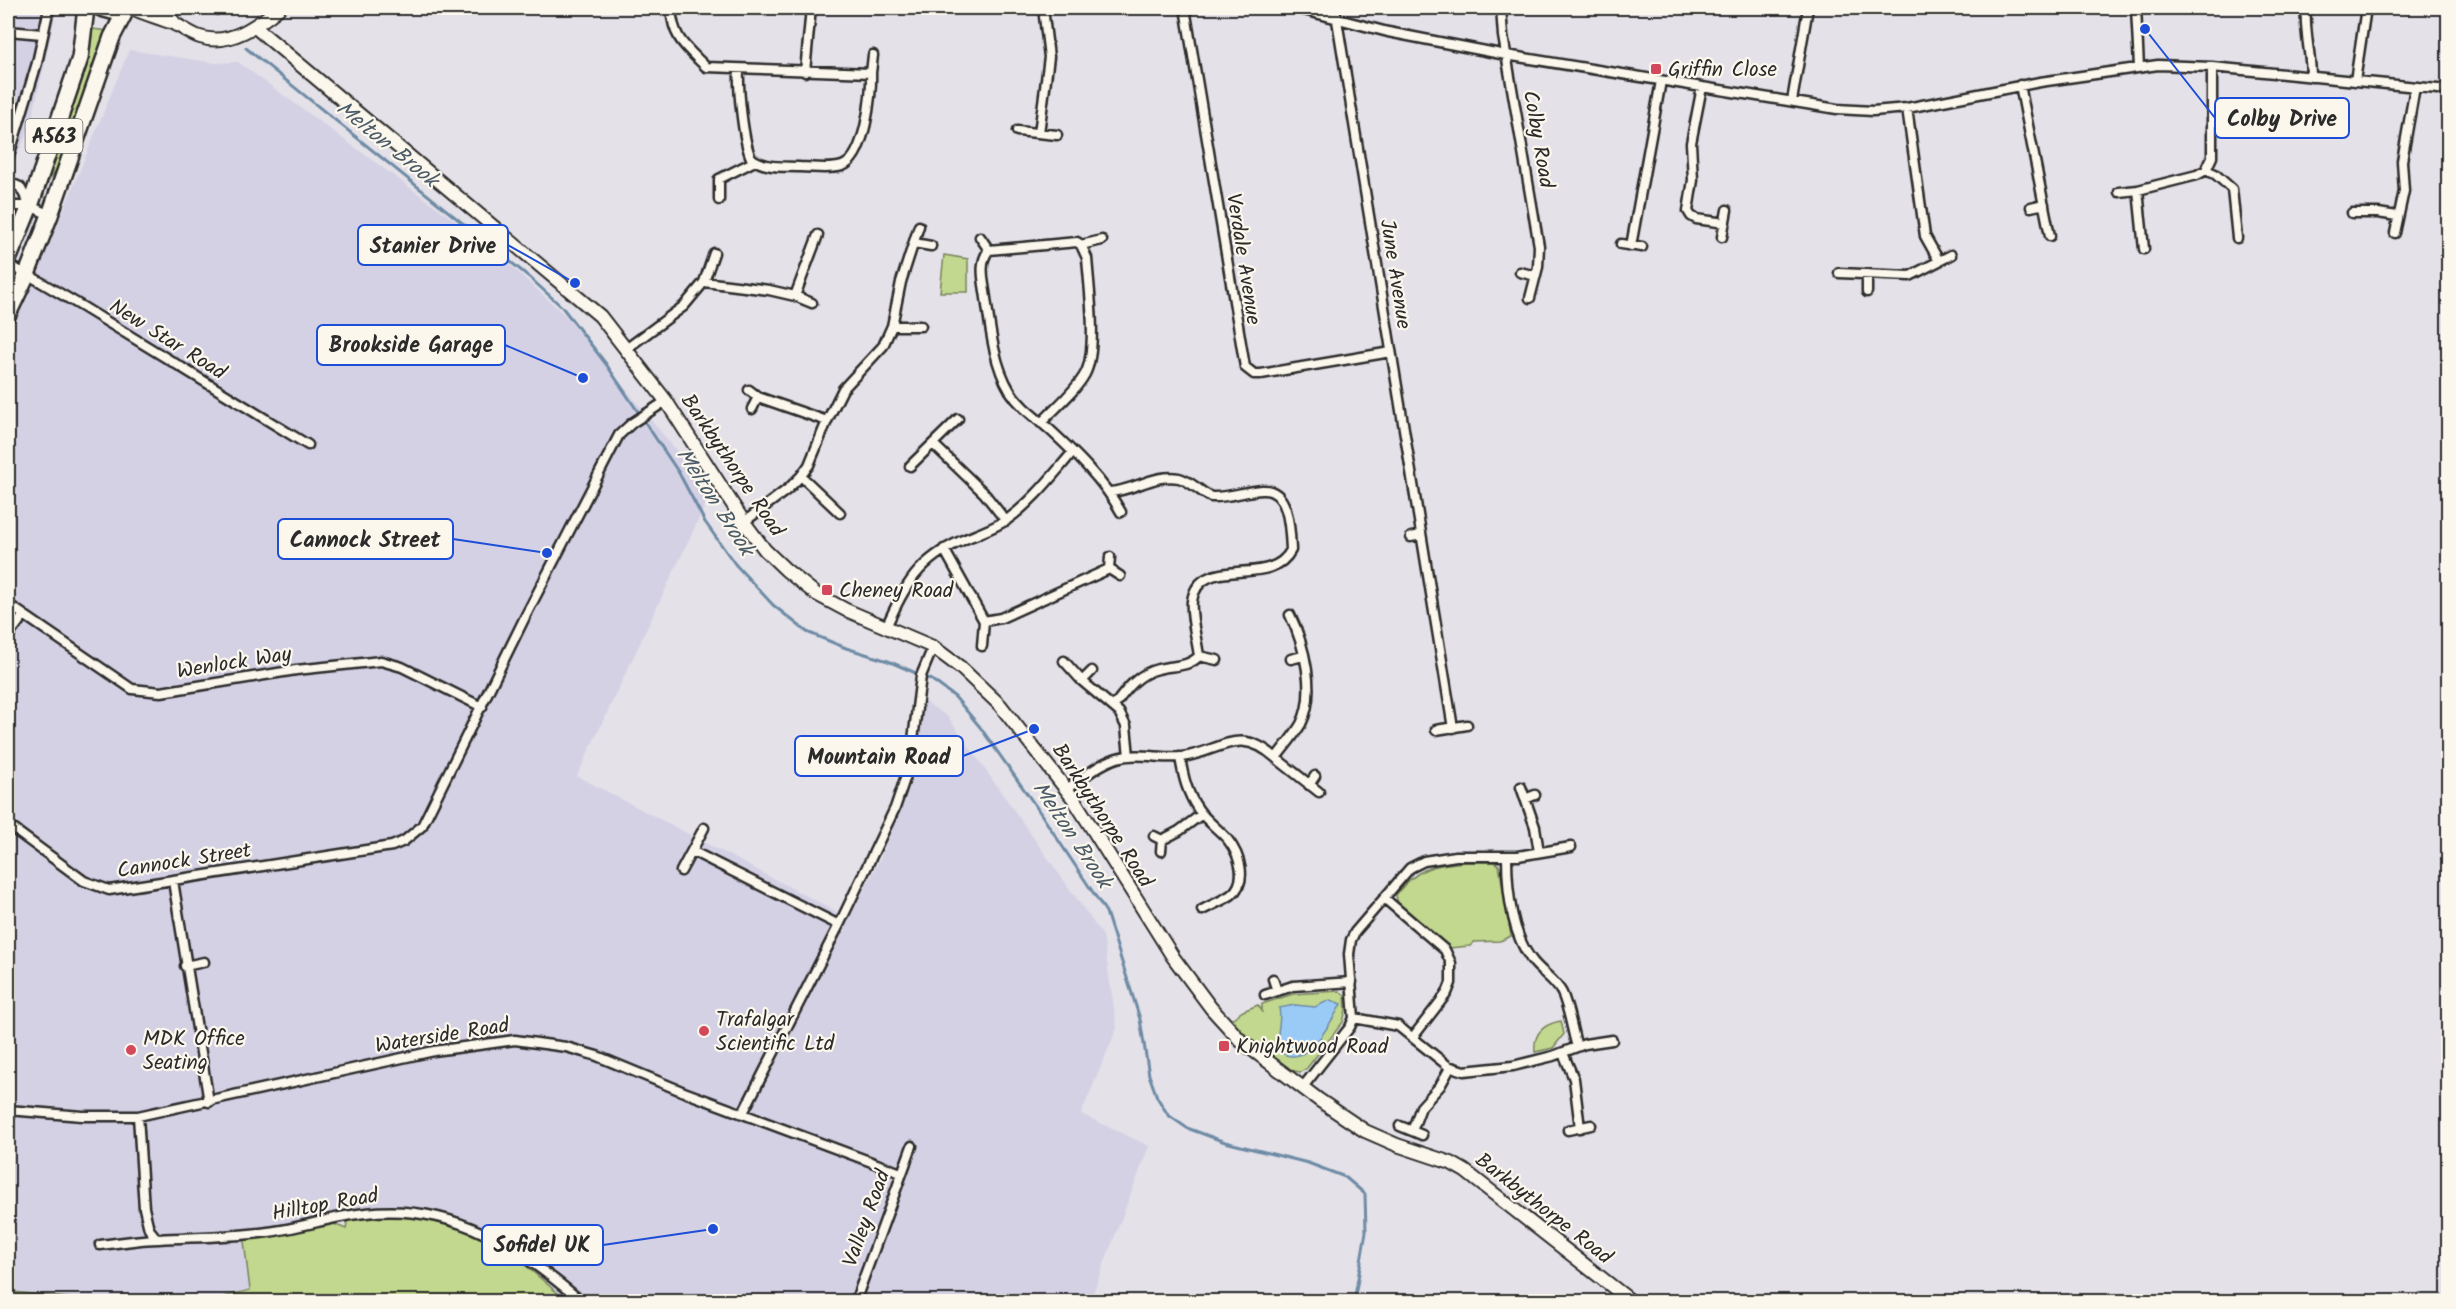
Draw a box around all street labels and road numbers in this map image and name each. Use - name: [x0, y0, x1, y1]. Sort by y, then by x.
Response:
- street label: Colby Road: [1513, 88, 1562, 191]
- road number: A563: [26, 119, 82, 153]
- street label: Verdale Avenue: [1216, 191, 1269, 328]
- street label: June Avenue: [1370, 217, 1420, 332]
- street label: New Star Road: [102, 291, 233, 390]
- street label: Barkbythorpe Road: [671, 387, 792, 545]
- street label: Wenlock Way: [175, 638, 294, 689]
- street label: Barkbythorpe Road: [1042, 737, 1161, 895]
- street label: Cannock Street: [115, 834, 254, 888]
- street label: Waterside Road: [373, 1010, 512, 1063]
- street label: Barkbythorpe Road: [1467, 1145, 1619, 1274]
- street label: Valley Road: [835, 1165, 900, 1272]
- street label: Hilltop Road: [269, 1180, 382, 1231]

